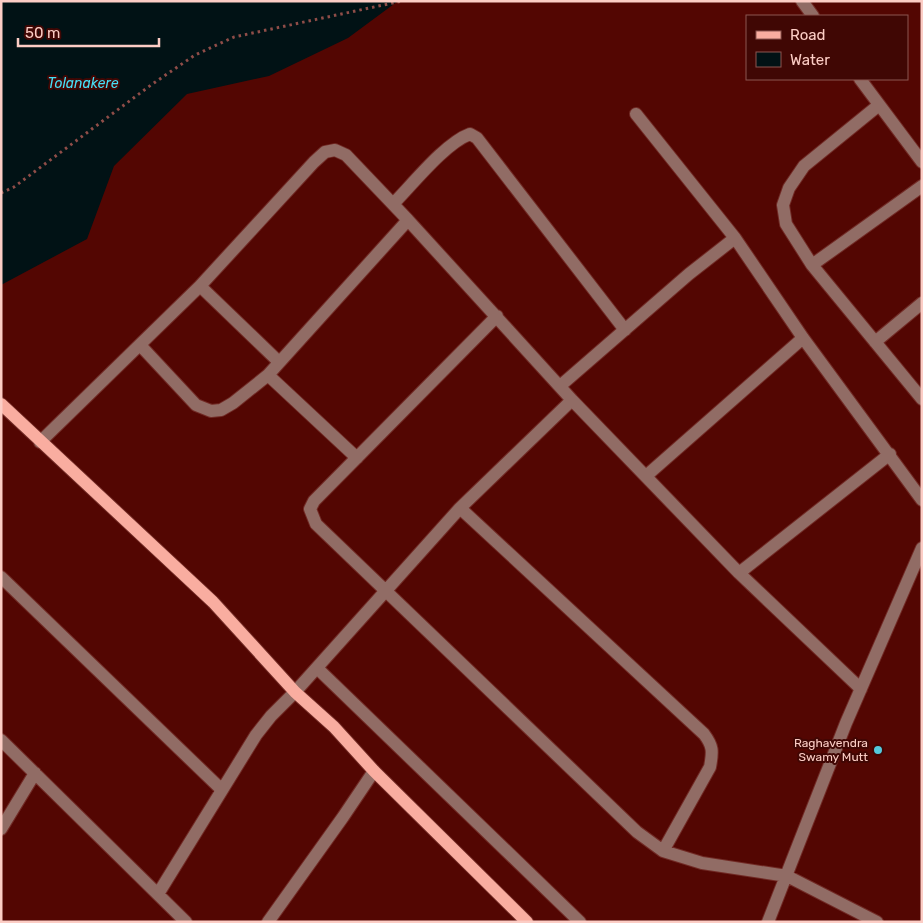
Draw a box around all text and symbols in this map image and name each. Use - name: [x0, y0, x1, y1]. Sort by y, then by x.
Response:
- scale bar: [18, 15, 159, 47]
- legend: [746, 15, 908, 80]
- text: 50 m: [25, 24, 60, 42]
- text: Road: [790, 26, 826, 44]
- text: Water: [790, 51, 830, 69]
- water label: Tolanakere: [48, 75, 119, 92]
- place label: Raghavendra Swamy Mutt: [794, 736, 868, 764]
- marker: Raghavendra Swamy Mutt: [872, 744, 884, 756]

